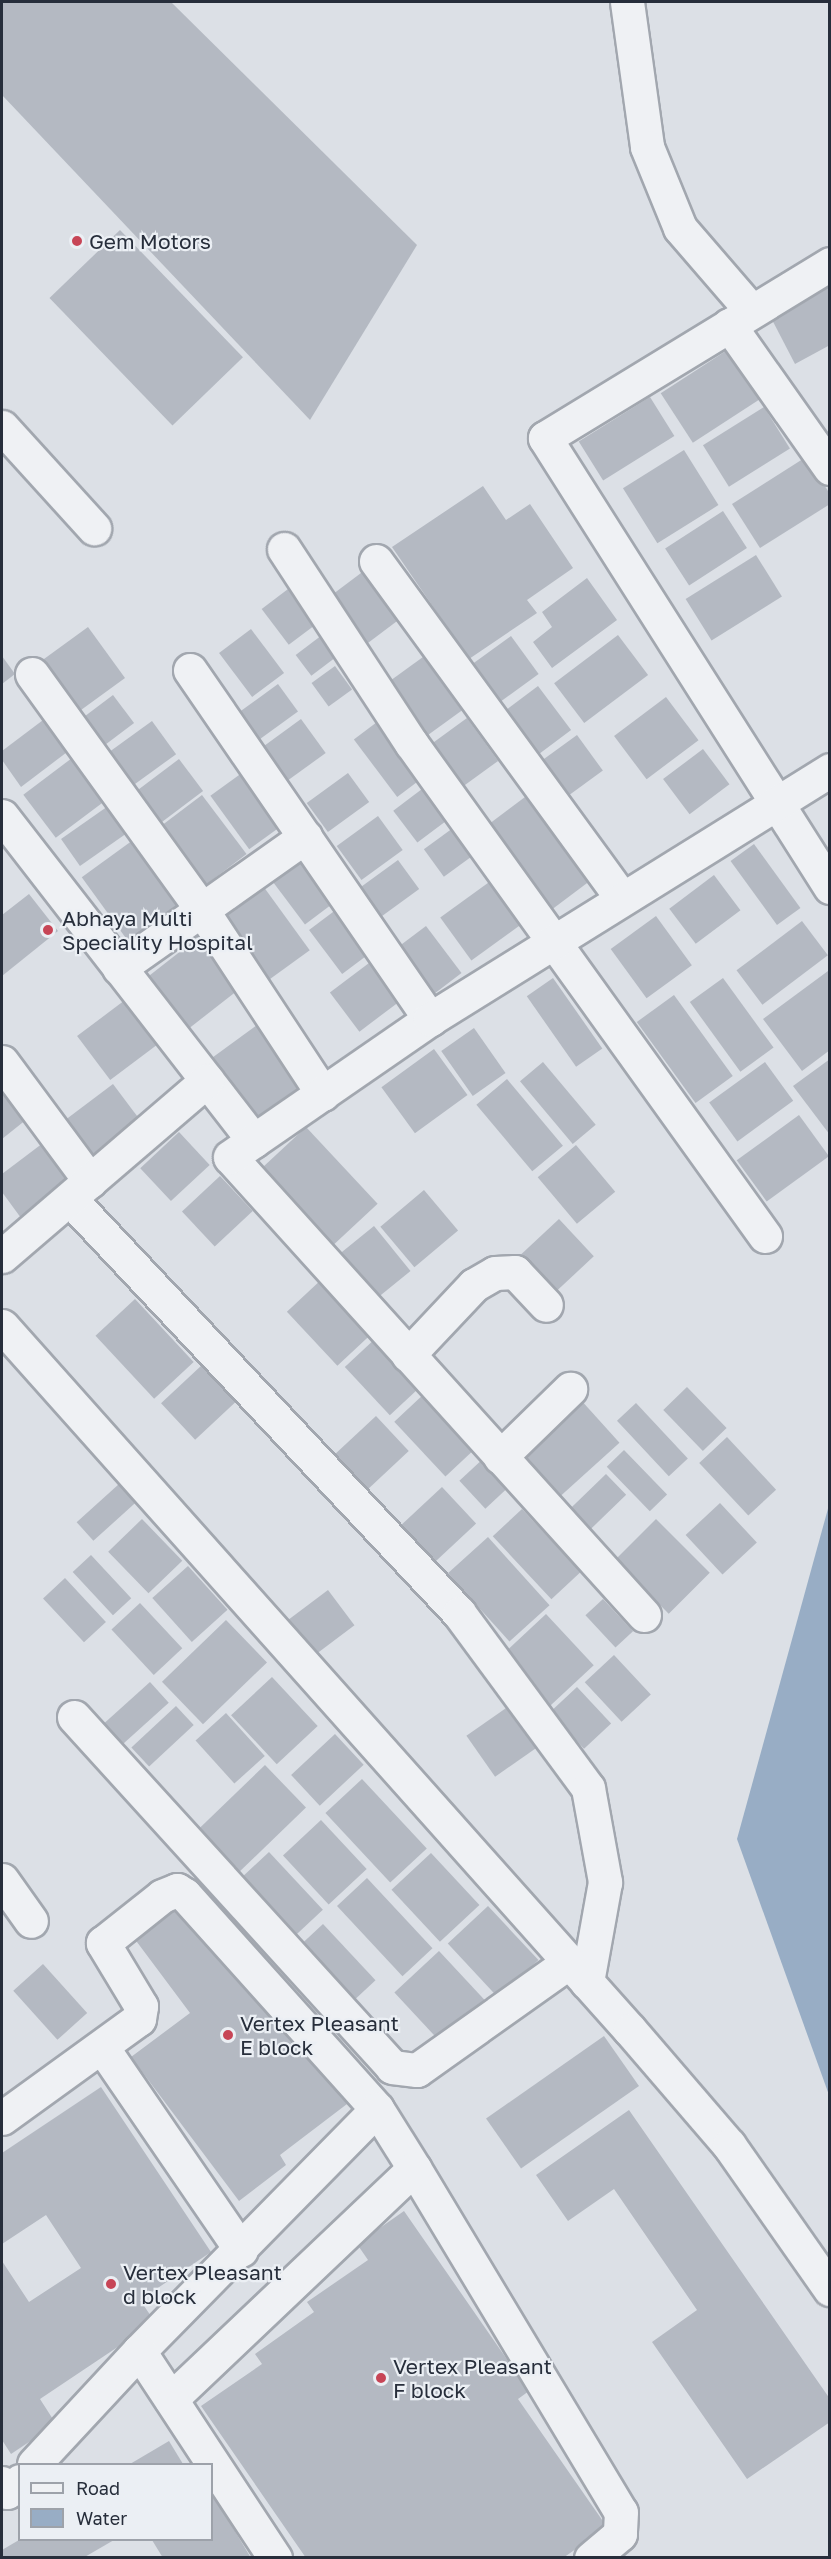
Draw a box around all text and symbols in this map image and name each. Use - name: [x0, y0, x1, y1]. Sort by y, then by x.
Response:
- place label: Gem Motors: [89, 228, 211, 254]
- marker: Gem Motors: [70, 234, 84, 248]
- place label: Abhaya Multi Speciality Hospital: [62, 905, 253, 955]
- marker: Abhaya Multi Speciality Hospital: [39, 921, 57, 939]
- place label: Vertex Pleasant E block: [240, 2010, 399, 2060]
- marker: Vertex Pleasant E block: [221, 2028, 235, 2042]
- place label: Vertex Pleasant d block: [123, 2259, 282, 2309]
- marker: Vertex Pleasant d block: [104, 2277, 118, 2291]
- place label: Vertex Pleasant F block: [393, 2353, 552, 2403]
- marker: Vertex Pleasant F block: [374, 2371, 388, 2385]
- legend: [18, 2463, 213, 2541]
- text: Road: [76, 2477, 120, 2499]
- text: Water: [76, 2507, 127, 2529]

